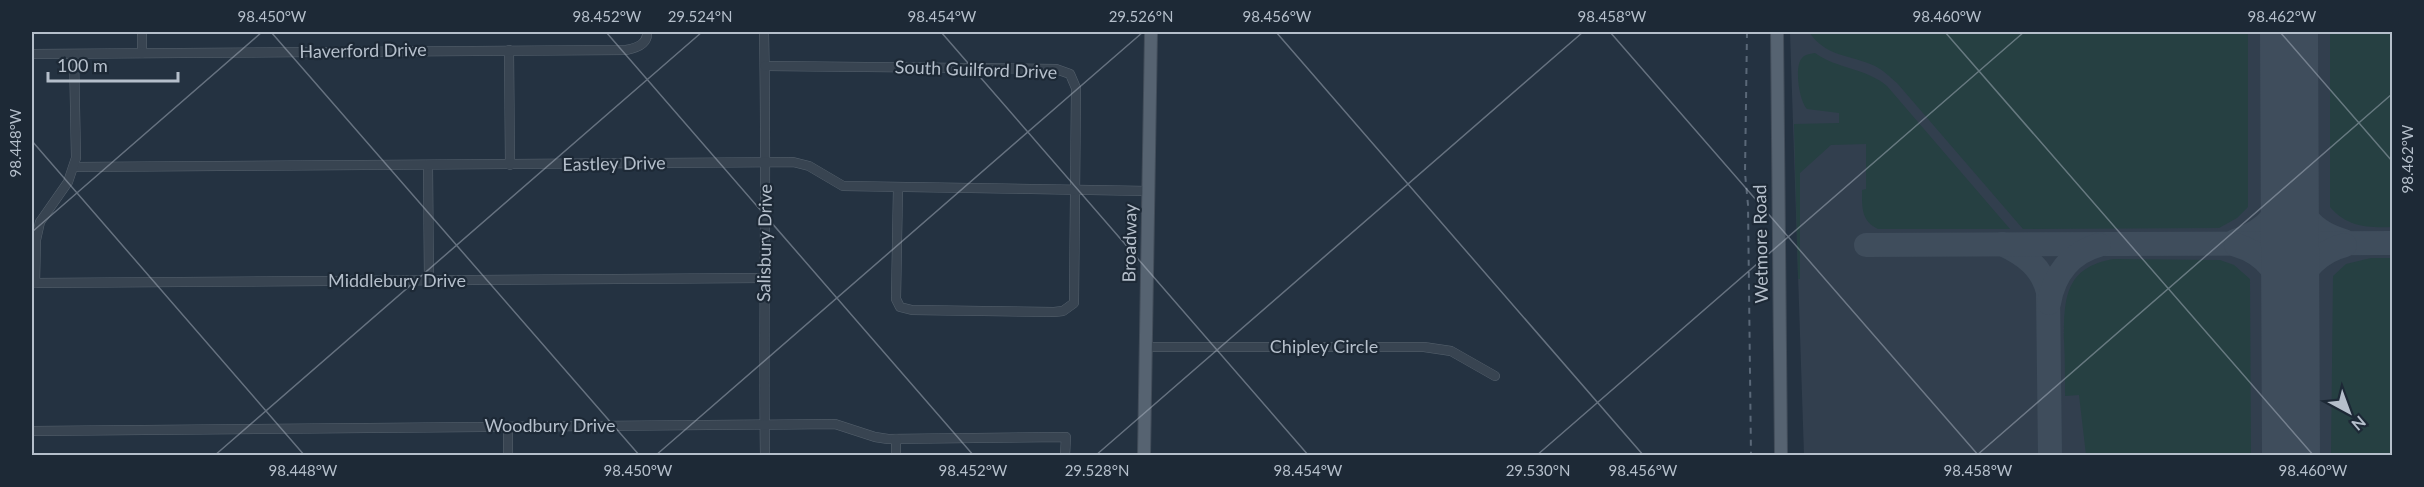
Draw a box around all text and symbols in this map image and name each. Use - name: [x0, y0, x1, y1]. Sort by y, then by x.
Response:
- text: 98.450°W: [238, 7, 307, 25]
- text: 98.452°W: [573, 7, 642, 25]
- text: 29.524°N: [668, 7, 732, 25]
- text: 98.454°W: [908, 7, 977, 25]
- text: 29.526°N: [1109, 7, 1173, 25]
- text: 98.456°W: [1243, 7, 1312, 25]
- text: 98.458°W: [1578, 7, 1647, 25]
- text: 98.460°W: [1913, 7, 1982, 25]
- text: 98.462°W: [2248, 7, 2317, 25]
- street label: Haverford Drive: [299, 38, 427, 62]
- scale bar: [48, 45, 178, 83]
- text: 100 m: [57, 54, 108, 76]
- street label: South Guilford Drive: [894, 55, 1058, 83]
- text: 98.448°W: [6, 108, 24, 177]
- text: 98.462°W: [2398, 124, 2416, 193]
- street label: Eastley Drive: [562, 151, 666, 175]
- street label: Salisbury Drive: [752, 184, 776, 302]
- street label: Wetmore Road: [1748, 184, 1772, 304]
- street label: Broadway: [1117, 203, 1141, 283]
- street label: Middlebury Drive: [328, 269, 466, 291]
- street label: Chipley Circle: [1270, 335, 1378, 357]
- north arrow: [2319, 382, 2379, 442]
- text: N: [2348, 412, 2370, 435]
- street label: Woodbury Drive: [484, 414, 616, 436]
- text: 98.448°W: [269, 461, 338, 479]
- text: 98.450°W: [604, 461, 673, 479]
- text: 98.452°W: [939, 461, 1008, 479]
- text: 29.528°N: [1065, 461, 1129, 479]
- text: 98.454°W: [1274, 461, 1343, 479]
- text: 29.530°N: [1506, 461, 1570, 479]
- text: 98.456°W: [1609, 461, 1678, 479]
- text: 98.458°W: [1944, 461, 2013, 479]
- text: 98.460°W: [2279, 461, 2348, 479]

